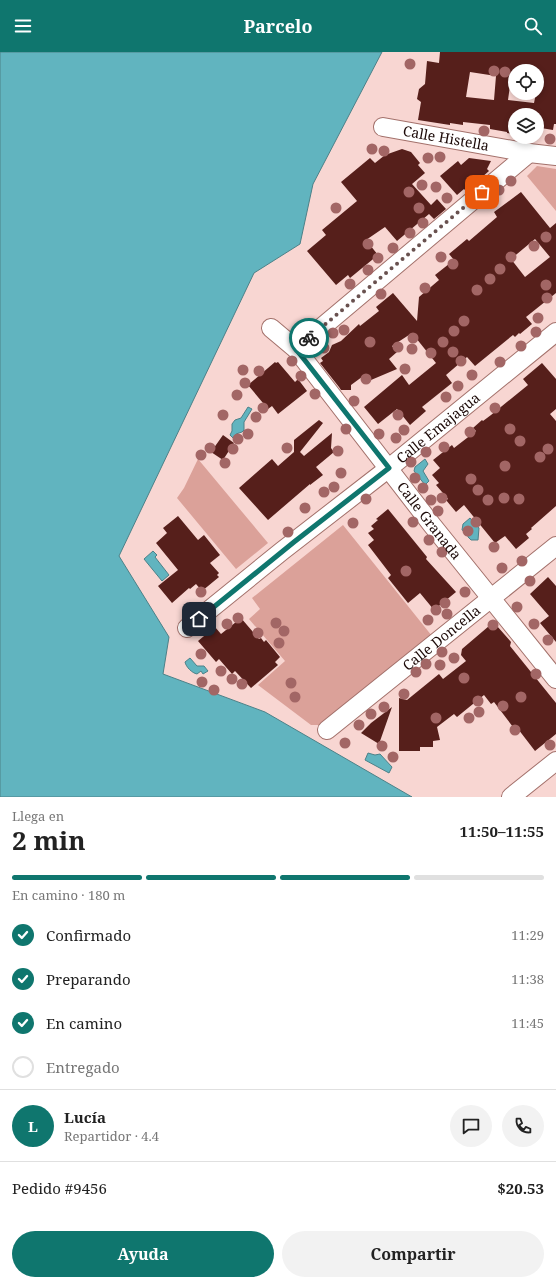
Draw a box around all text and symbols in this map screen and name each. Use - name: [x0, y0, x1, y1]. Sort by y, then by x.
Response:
- text: Parcelo: [244, 14, 312, 38]
- icon: menu: [12, 15, 34, 37]
- icon: search: [522, 15, 544, 37]
- map controls: [508, 64, 544, 144]
- button: locate: [508, 64, 544, 100]
- button: layers: [508, 108, 544, 144]
- street label: Calle Histella: [401, 121, 491, 155]
- pin: [465, 175, 499, 209]
- icon: bag: [471, 181, 493, 203]
- courier: [289, 318, 329, 358]
- icon: bike: [298, 327, 320, 349]
- street label: Calle Emajagua: [392, 388, 484, 467]
- street label: Calle Granada: [393, 478, 466, 563]
- street label: Calle Doncella: [398, 600, 484, 675]
- pin: [182, 602, 216, 636]
- icon: home: [188, 608, 210, 630]
- text: Llega en: [12, 807, 64, 825]
- text: 11:50–11:55: [460, 821, 544, 841]
- text: 2 min: [12, 822, 86, 858]
- text: En camino · 180 m: [12, 886, 125, 904]
- icon: check: [12, 924, 34, 946]
- text: Confirmado: [46, 925, 131, 945]
- text: 11:29: [511, 926, 544, 944]
- icon: check: [12, 968, 34, 990]
- text: Preparando: [46, 969, 131, 989]
- text: 11:38: [511, 970, 544, 988]
- icon: check: [12, 1012, 34, 1034]
- text: En camino: [46, 1013, 122, 1033]
- text: 11:45: [511, 1014, 544, 1032]
- text: Entregado: [46, 1057, 120, 1077]
- button: chat: [450, 1105, 492, 1147]
- button: phone: [502, 1105, 544, 1147]
- text: Lucía: [64, 1107, 106, 1127]
- text: L: [28, 1116, 38, 1136]
- text: Repartidor · 4.4: [64, 1127, 159, 1145]
- text: Pedido #9456: [12, 1178, 107, 1198]
- text: $20.53: [497, 1178, 544, 1198]
- button: Ayuda: [12, 1231, 274, 1277]
- button: Compartir: [282, 1231, 544, 1277]

